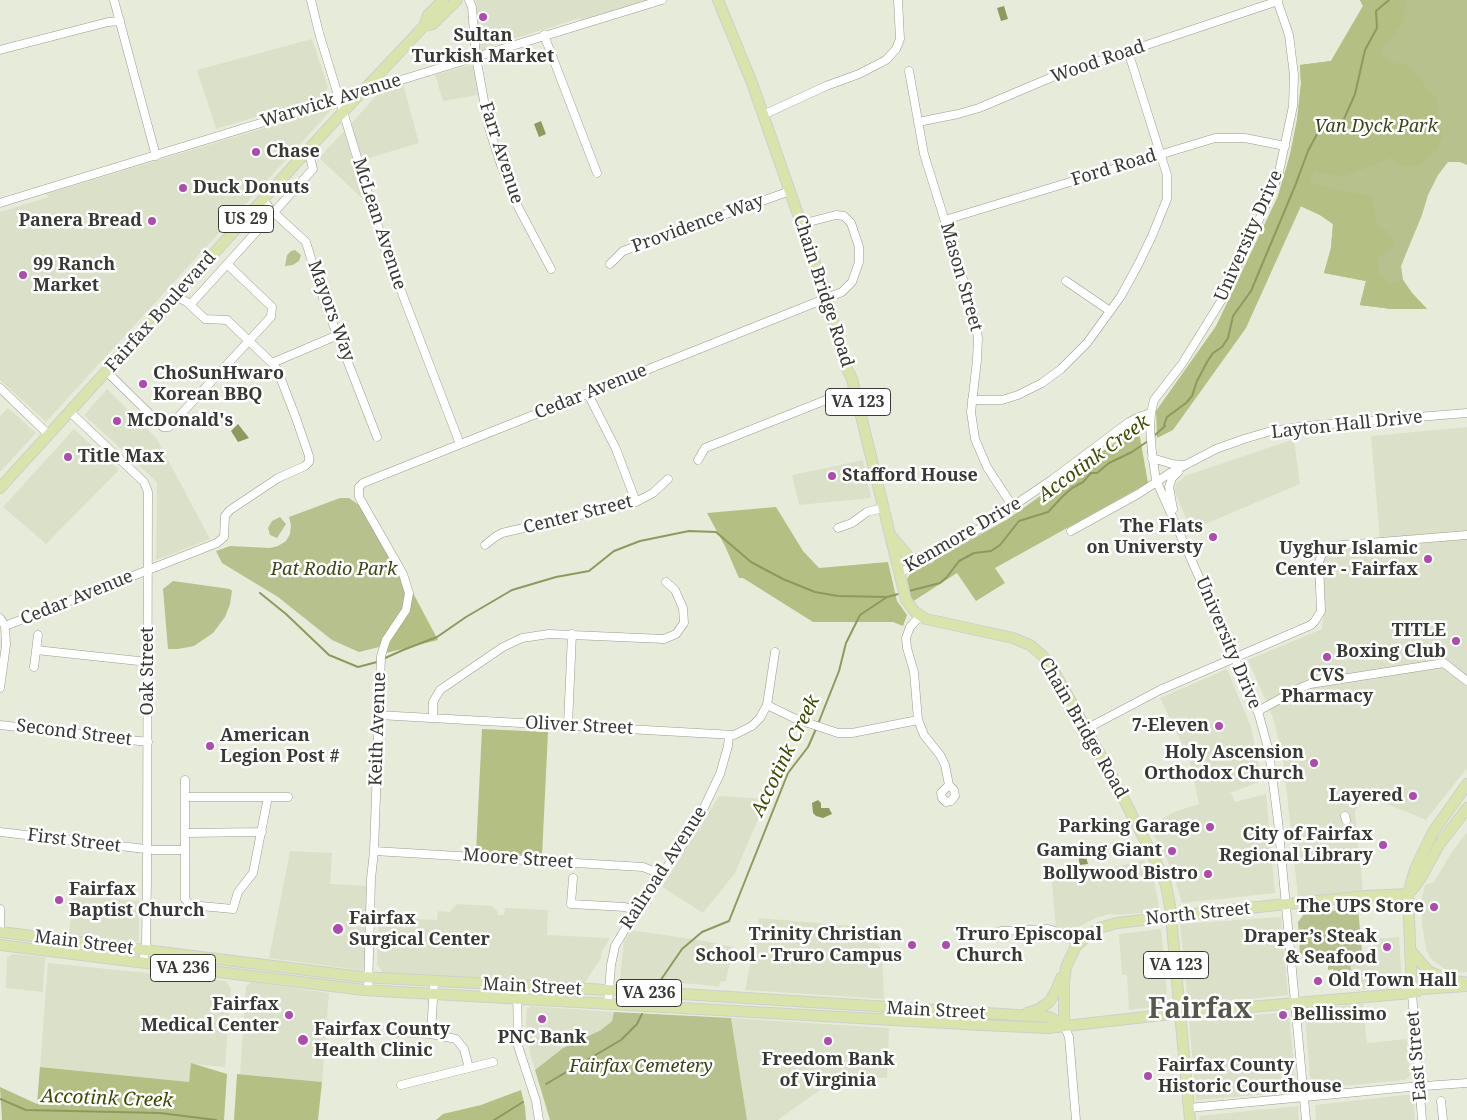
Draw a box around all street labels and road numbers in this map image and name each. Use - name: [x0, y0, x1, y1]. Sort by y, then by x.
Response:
- street label: Wood Road: [1048, 36, 1148, 88]
- street label: Warwick Avenue: [258, 69, 404, 133]
- street label: Farr Avenue: [474, 99, 528, 207]
- street label: Ford Road: [1069, 145, 1159, 191]
- street label: McLean Avenue: [348, 155, 410, 293]
- street label: University Drive: [1210, 167, 1288, 305]
- street label: Providence Way: [629, 190, 767, 258]
- road number: US 29: [218, 205, 274, 232]
- street label: Chain Bridge Road: [788, 212, 858, 370]
- street label: Mason Street: [935, 220, 987, 334]
- street label: Fairfax Boulevard: [101, 247, 221, 377]
- street label: Mayors Way: [303, 257, 359, 365]
- street label: Cedar Avenue: [532, 360, 650, 424]
- road number: VA 123: [826, 388, 890, 416]
- street label: Layton Hall Drive: [1270, 406, 1424, 444]
- street label: Center Street: [521, 491, 635, 539]
- street label: Kenmore Drive: [901, 493, 1025, 577]
- street label: Cedar Avenue: [18, 566, 136, 630]
- street label: University Drive: [1190, 574, 1266, 712]
- street label: Oak Street: [137, 627, 159, 715]
- street label: Chain Bridge Road: [1034, 654, 1132, 802]
- street label: Keith Avenue: [365, 671, 391, 787]
- street label: Oliver Street: [524, 712, 634, 740]
- street label: Second Street: [15, 715, 133, 751]
- street label: Railroad Avenue: [616, 802, 712, 934]
- street label: First Street: [26, 825, 122, 857]
- street label: Moore Street: [462, 844, 574, 874]
- street label: North Street: [1145, 898, 1251, 930]
- street label: Main Street: [33, 926, 135, 960]
- road number: VA 123: [1144, 952, 1208, 978]
- road number: VA 236: [150, 954, 216, 981]
- street label: Main Street: [482, 974, 582, 1000]
- road number: VA 236: [616, 980, 682, 1006]
- street label: Main Street: [886, 998, 986, 1024]
- street label: East Street: [1402, 1010, 1432, 1102]

